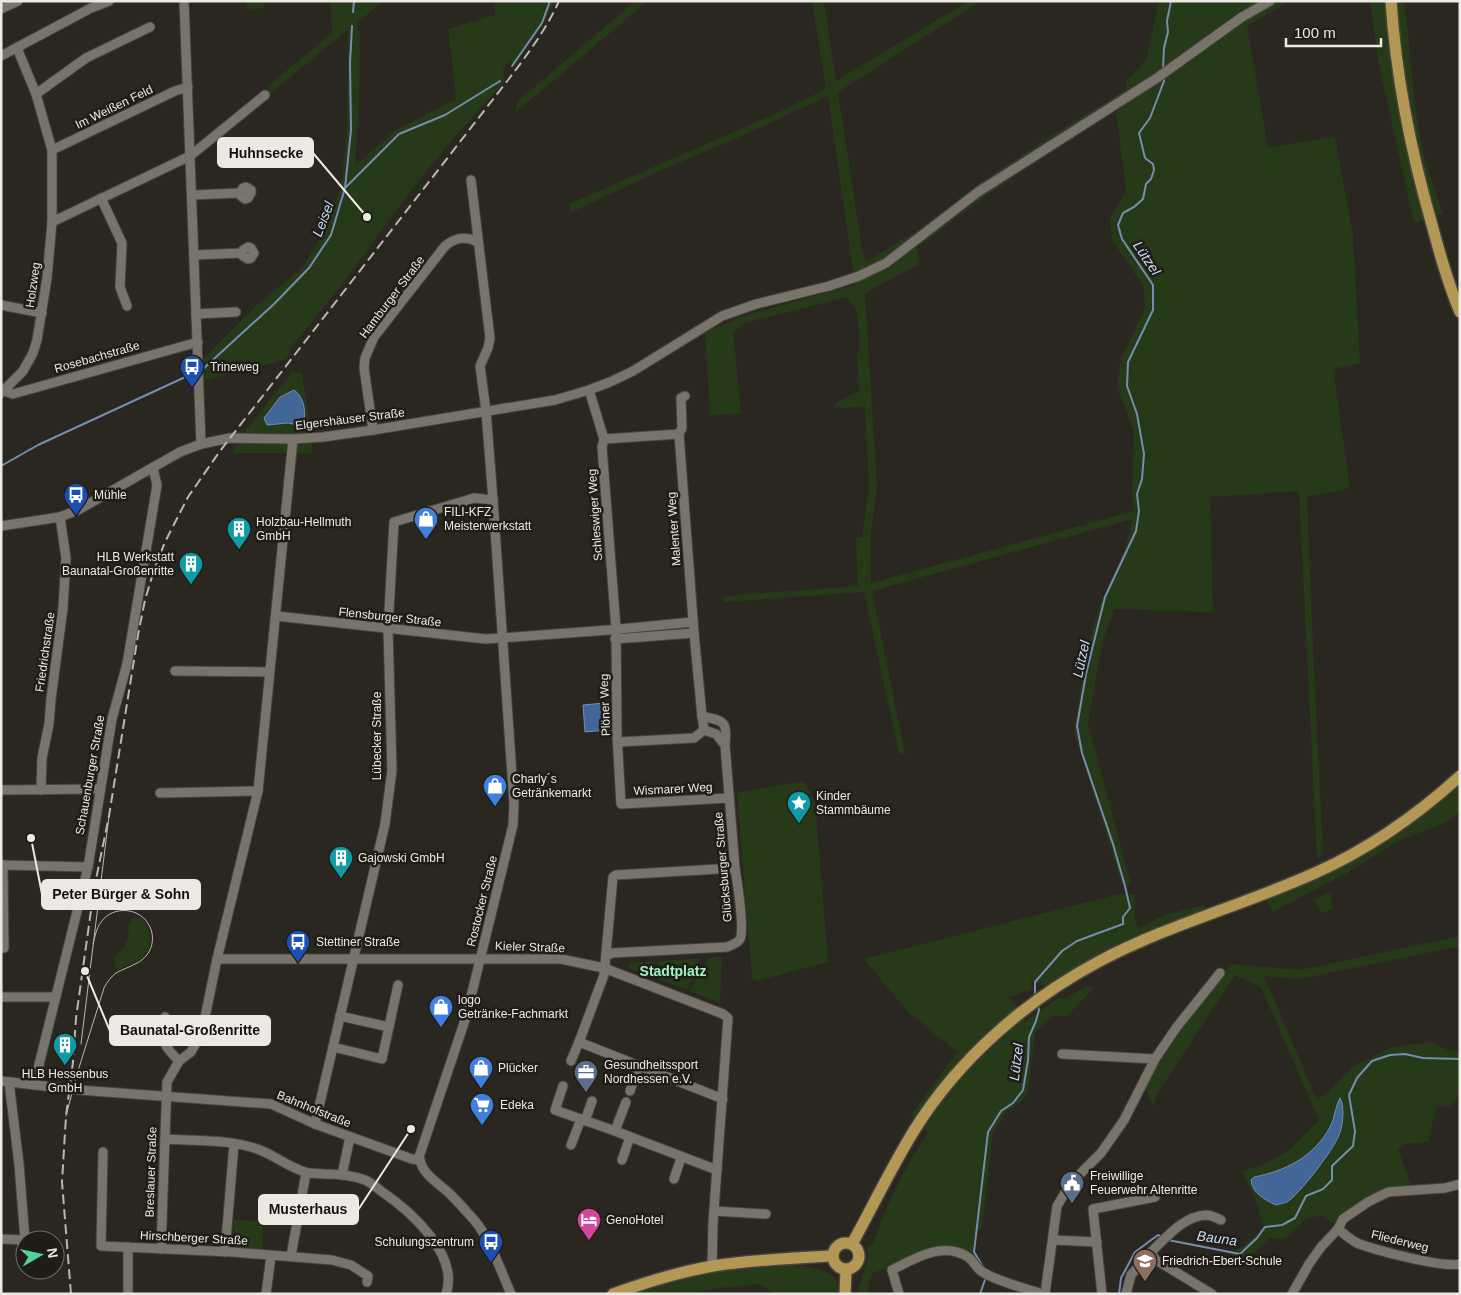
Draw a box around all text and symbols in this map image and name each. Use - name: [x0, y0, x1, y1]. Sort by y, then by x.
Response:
- scale bar: [1286, 15, 1381, 47]
- text: 100 m: [1294, 24, 1336, 41]
- street label: Im Weißen Feld: [73, 82, 155, 132]
- callout: Huhnsecke: [218, 138, 313, 167]
- text: Huhnsecke: [229, 145, 304, 161]
- water label: Leisel: [309, 198, 337, 239]
- water label: Lützel: [1130, 238, 1165, 279]
- street label: Hamburger Straße: [357, 253, 428, 341]
- street label: Holzweg: [23, 261, 43, 309]
- street label: Rosebachstraße: [53, 338, 142, 376]
- bus stop icon: Trineweg: [179, 354, 205, 388]
- place label: Trineweg: [210, 360, 259, 374]
- street label: Elgershäuser Straße: [295, 405, 406, 433]
- street label: Schleswiger Weg: [585, 468, 605, 562]
- bus stop icon: Mühle: [63, 482, 89, 516]
- place label: Mühle: [94, 488, 127, 502]
- street label: Malenter Weg: [664, 491, 684, 567]
- place label: FILI-KFZ Meisterwerkstatt: [444, 505, 532, 533]
- shop icon: FILI-KFZ Meisterwerkstatt: [413, 506, 439, 540]
- place label: Holzbau-Hellmuth GmbH: [256, 515, 351, 543]
- building icon: Holzbau-Hellmuth GmbH: [226, 516, 252, 550]
- place label: HLB Werkstatt Baunatal-Großenritte: [62, 550, 175, 578]
- building icon: HLB Werkstatt Baunatal-Großenritte: [178, 551, 204, 585]
- street label: Flensburger Straße: [338, 605, 442, 629]
- street label: Friedrichstraße: [32, 611, 58, 693]
- water label: Lützel: [1069, 638, 1093, 679]
- street label: Plöner Weg: [597, 674, 613, 736]
- street label: Lübecker Straße: [370, 691, 384, 780]
- street label: Schauenburger Straße: [73, 714, 107, 836]
- place label: Charly´s Getränkemarkt: [512, 772, 592, 800]
- shop icon: Charly´s Getränkemarkt: [482, 773, 508, 807]
- street label: Wismarer Weg: [633, 780, 713, 798]
- place label: Kinder Stammbäume: [816, 789, 891, 817]
- place icon: Kinder Stammbäume: [786, 790, 812, 824]
- street label: Glücksburger Straße: [711, 811, 735, 923]
- building icon: Gajowski GmbH: [328, 845, 354, 879]
- place label: Gajowski GmbH: [358, 851, 445, 865]
- street label: Rostocker Straße: [464, 854, 500, 948]
- callout: Peter Bürger & Sohn: [42, 880, 200, 909]
- text: Peter Bürger & Sohn: [52, 886, 190, 902]
- bus stop icon: Stettiner Straße: [285, 929, 311, 963]
- place label: Stettiner Straße: [316, 935, 400, 949]
- street label: Kieler Straße: [495, 939, 566, 955]
- district label: Stadtplatz: [640, 963, 706, 979]
- place label: logo Getränke-Fachmarkt: [458, 993, 569, 1021]
- shop icon: logo Getränke-Fachmarkt: [428, 994, 454, 1028]
- callout: Baunatal-Großenritte: [110, 1016, 270, 1045]
- text: Baunatal-Großenritte: [120, 1022, 260, 1038]
- building icon: HLB Hessenbus GmbH: [52, 1032, 78, 1066]
- water label: Lützel: [1006, 1042, 1026, 1082]
- shop icon: Plücker: [468, 1055, 494, 1089]
- place label: Gesundheitssport Nordhessen e.V.: [604, 1058, 699, 1086]
- office icon: Gesundheitssport Nordhessen e.V.: [573, 1059, 599, 1093]
- place label: Plücker: [498, 1061, 538, 1075]
- place label: HLB Hessenbus GmbH: [22, 1067, 108, 1095]
- street label: Bahnhofstraße: [275, 1088, 353, 1130]
- supermarket icon: Edeka: [469, 1092, 495, 1126]
- place label: Edeka: [500, 1098, 534, 1112]
- street label: Breslauer Straße: [142, 1126, 160, 1218]
- place label: Freiwillige Feuerwehr Altenritte: [1090, 1169, 1198, 1197]
- public building icon: Freiwillige Feuerwehr Altenritte: [1059, 1170, 1085, 1204]
- callout: Musterhaus: [259, 1195, 358, 1224]
- text: Musterhaus: [269, 1201, 347, 1217]
- hotel icon: GenoHotel: [576, 1207, 602, 1241]
- place label: GenoHotel: [606, 1213, 663, 1227]
- water label: Bauna: [1196, 1227, 1238, 1249]
- street label: Fliederweg: [1370, 1227, 1430, 1255]
- street label: Hirschberger Straße: [140, 1228, 249, 1248]
- bus stop icon: Schulungszentrum: [478, 1229, 504, 1263]
- north arrow: [15, 1230, 65, 1280]
- place label: Schulungszentrum: [375, 1235, 474, 1249]
- text: N: [44, 1247, 62, 1259]
- school or university icon: Friedrich-Ebert-Schule: [1132, 1248, 1158, 1282]
- place label: Friedrich-Ebert-Schule: [1162, 1254, 1282, 1268]

